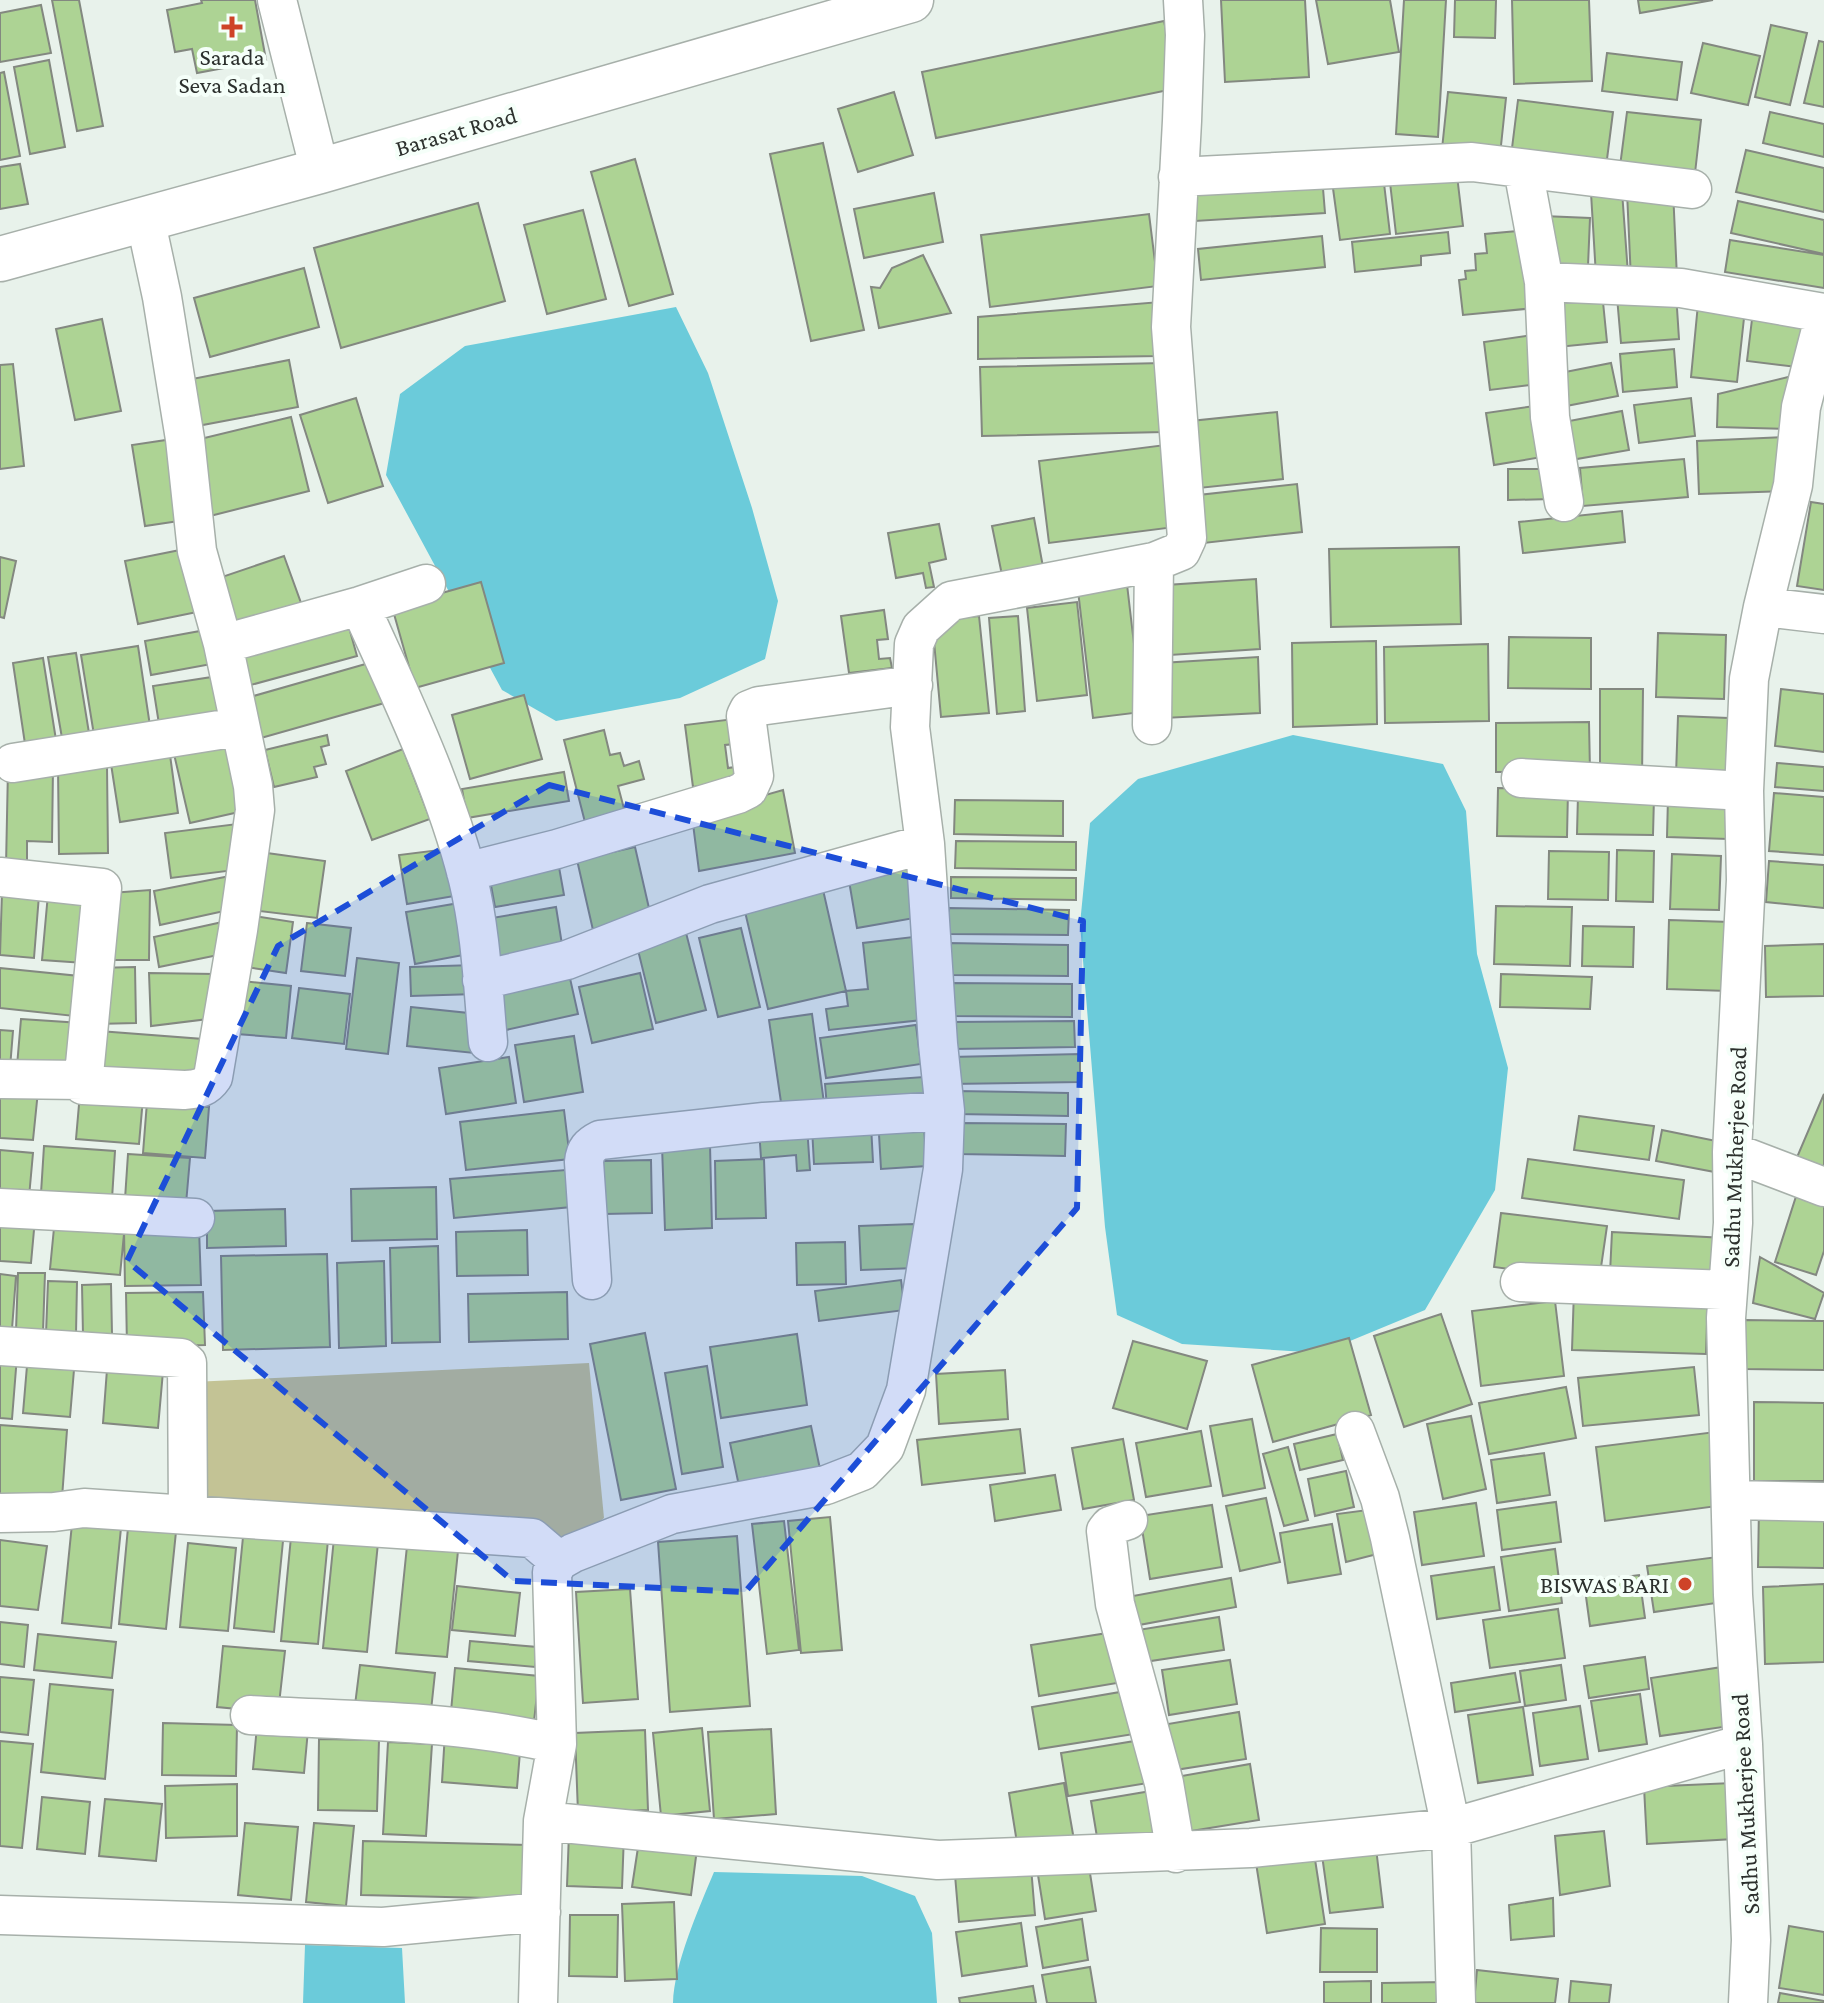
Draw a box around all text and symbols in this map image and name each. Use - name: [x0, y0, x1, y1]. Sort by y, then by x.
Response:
- marker: Sarada Seva Sadan: [221, 16, 243, 38]
- place label: Sarada Seva Sadan: [178, 43, 286, 98]
- street label: Barasat Road: [392, 101, 520, 161]
- street label: Sadhu Mukherjee Road: [1717, 1046, 1751, 1268]
- place label: BISWAS BARI: [1540, 1571, 1669, 1598]
- marker: BISWAS BARI: [1676, 1575, 1694, 1593]
- street label: Sadhu Mukherjee Road: [1726, 1692, 1764, 1915]

